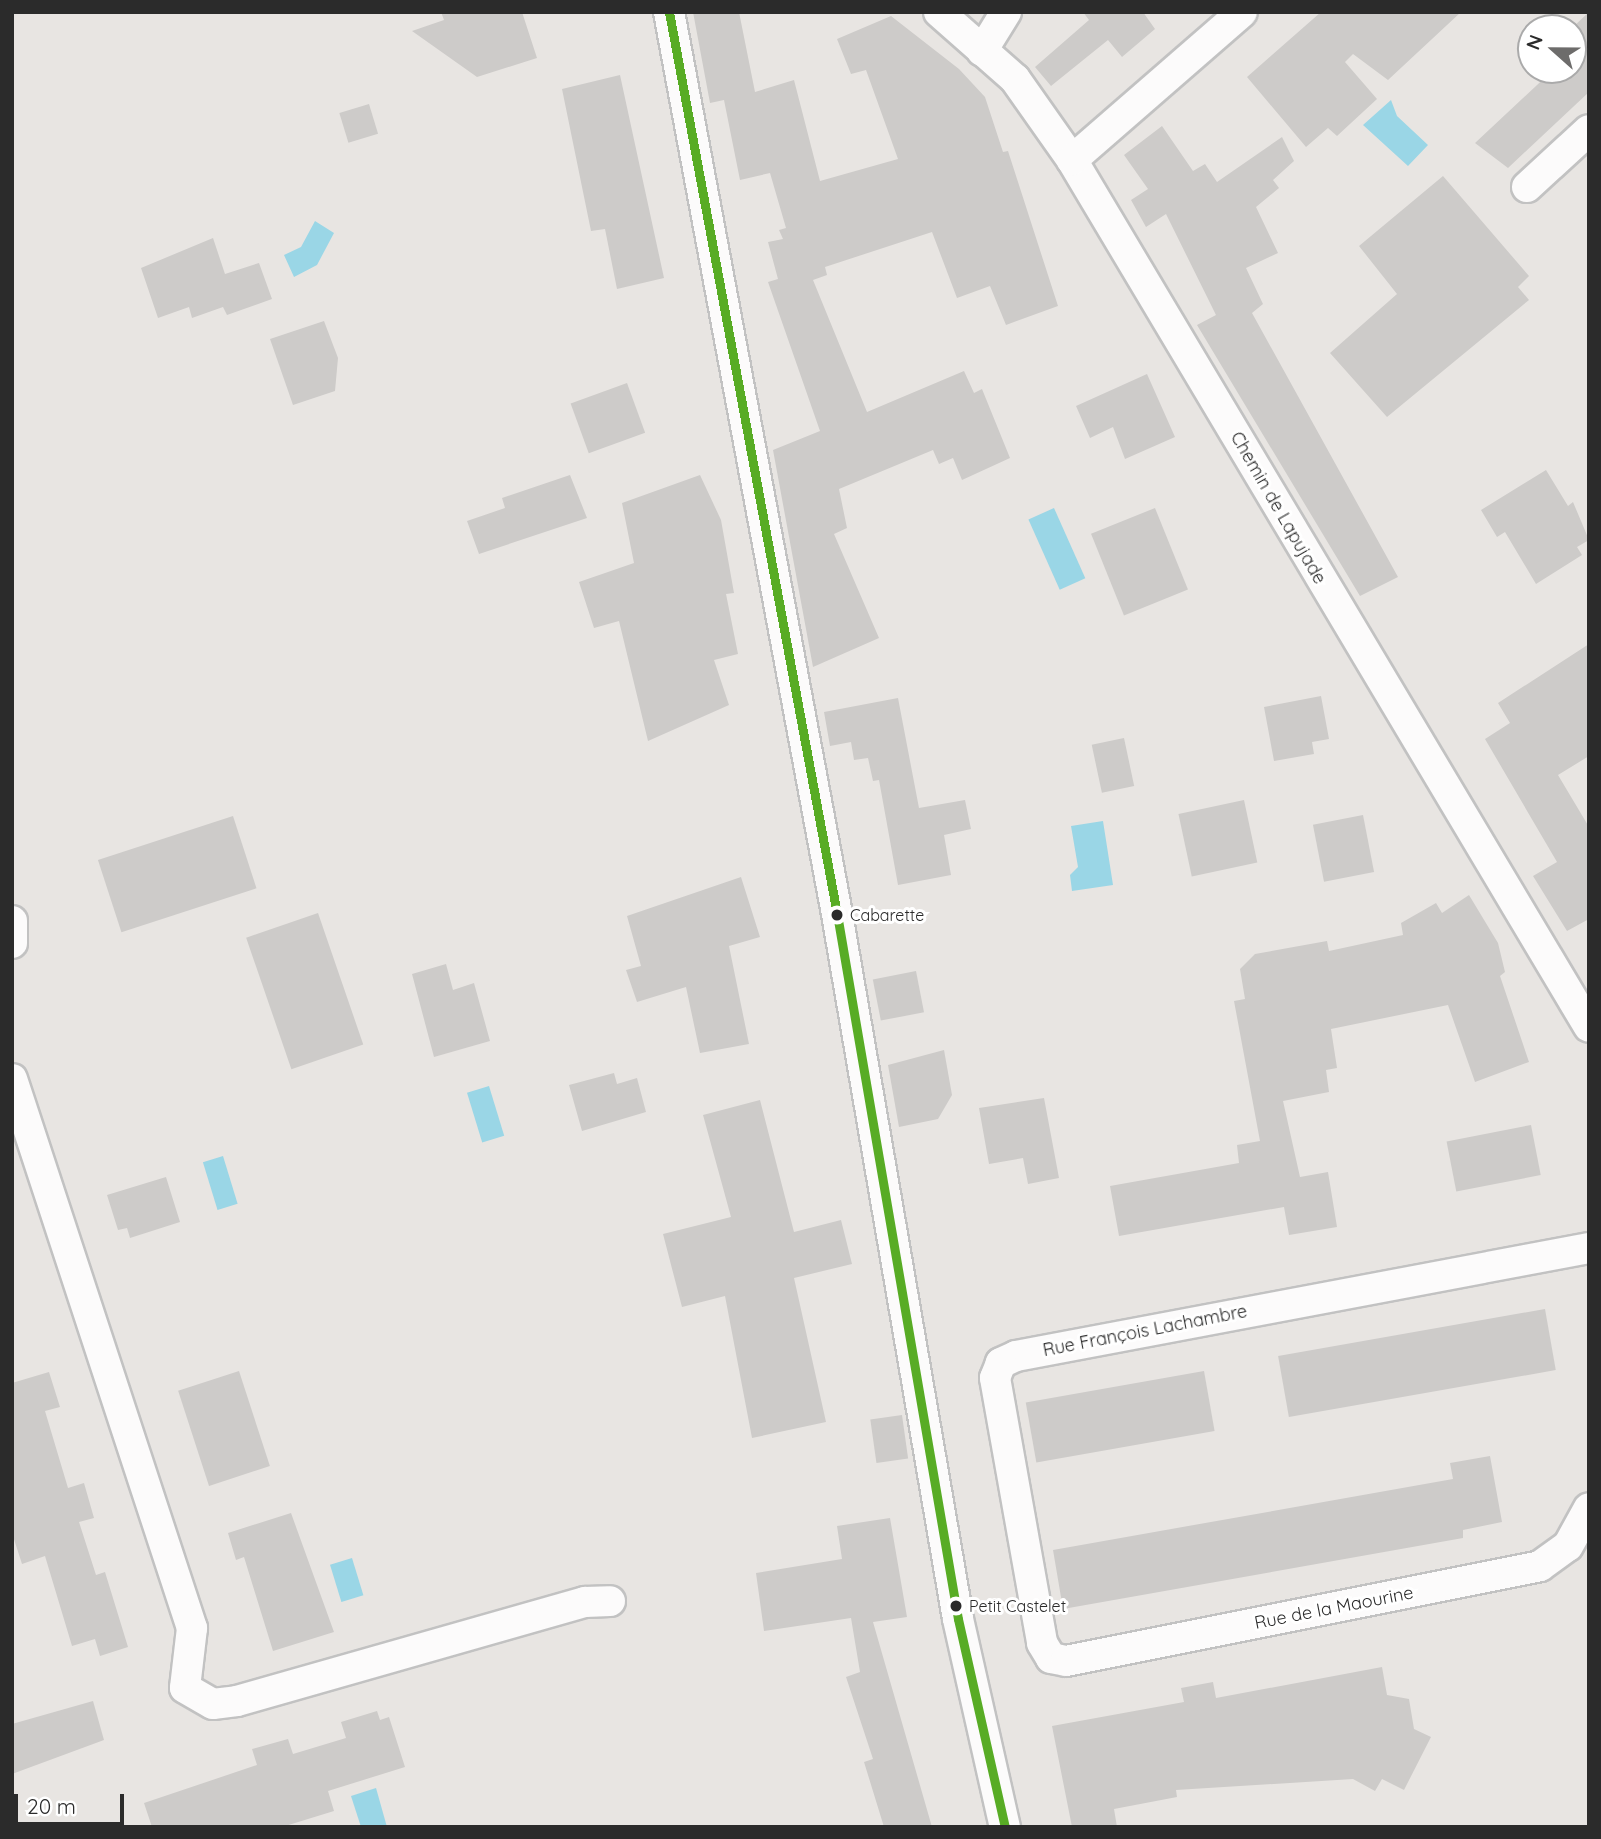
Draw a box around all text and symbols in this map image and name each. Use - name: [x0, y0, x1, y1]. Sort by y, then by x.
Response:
- north arrow: [1517, 14, 1587, 84]
- text: N: [1521, 31, 1548, 53]
- street label: Chemin de Lapujade: [1226, 428, 1330, 588]
- place label: Cabarette: [850, 905, 924, 925]
- marker: Cabarette: [830, 908, 844, 922]
- street label: Rue François Lachambre: [1041, 1301, 1249, 1361]
- street label: Rue de la Maourine: [1253, 1582, 1415, 1634]
- place label: Petit Castelet: [969, 1596, 1066, 1616]
- marker: Petit Castelet: [949, 1599, 963, 1613]
- scale bar: [18, 1780, 128, 1824]
- text: 20 m: [27, 1793, 76, 1819]

